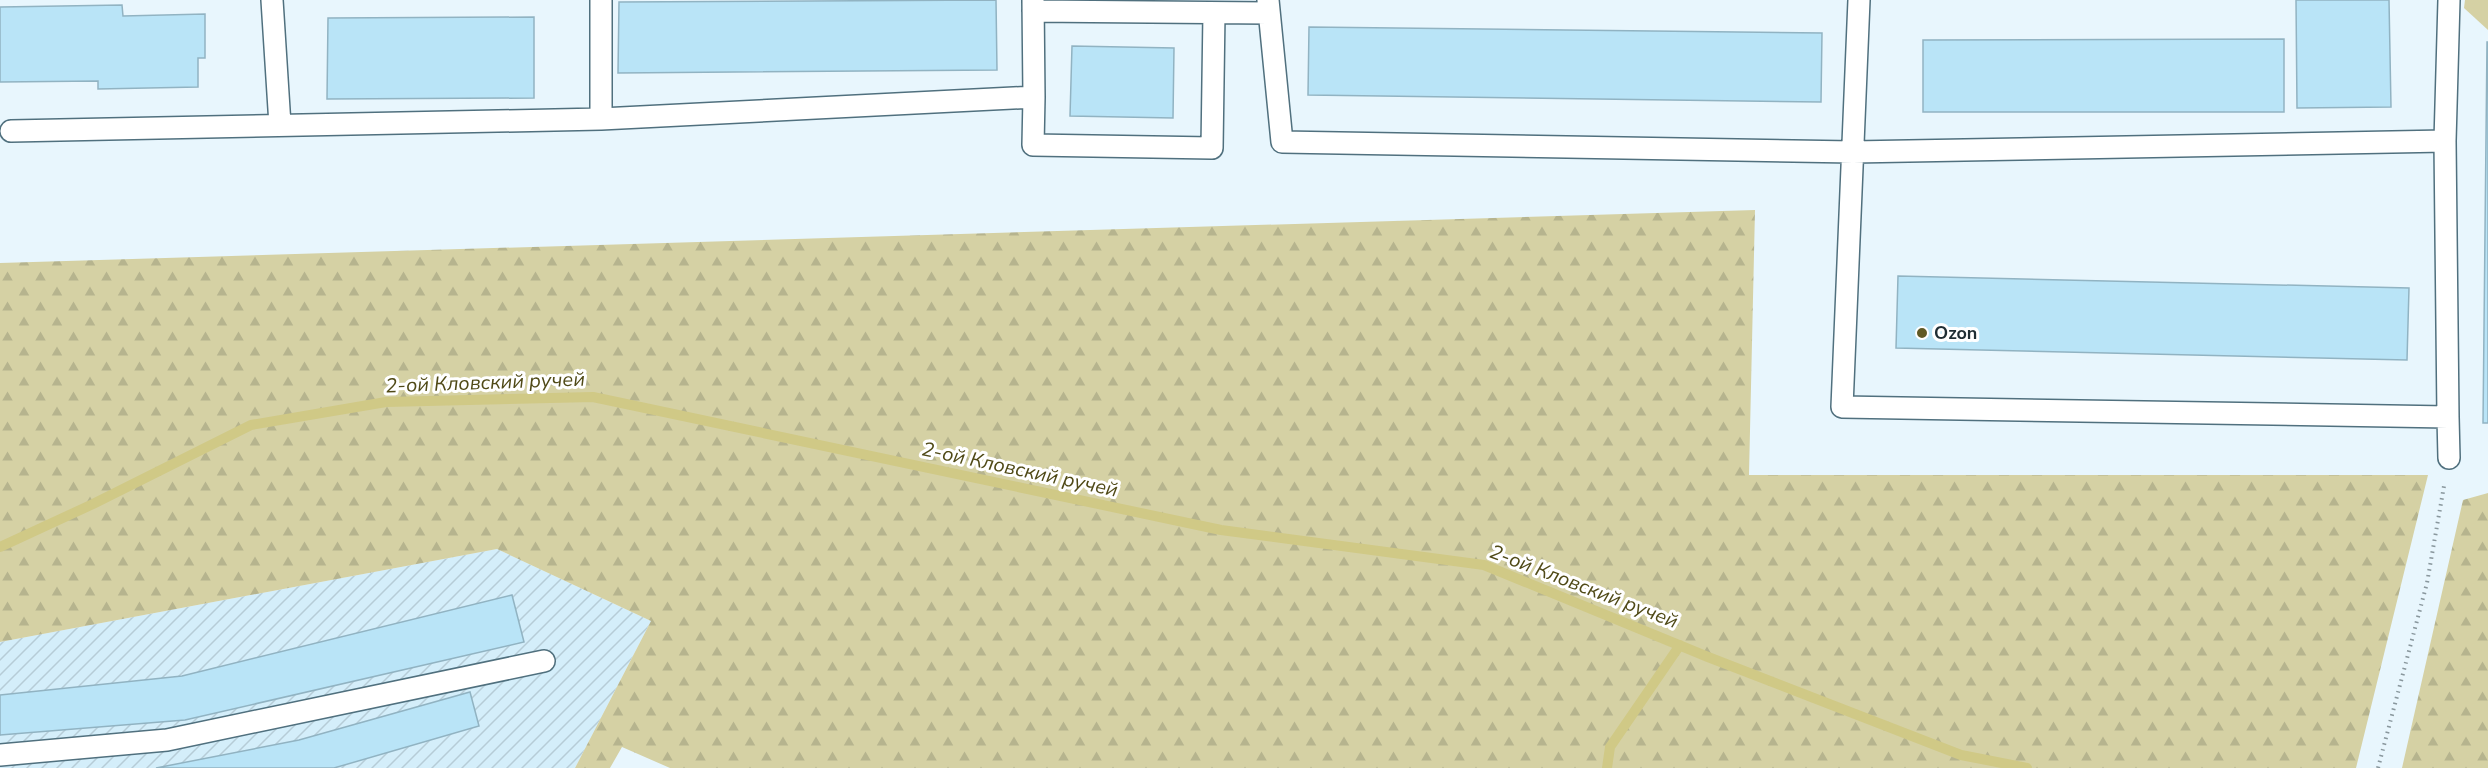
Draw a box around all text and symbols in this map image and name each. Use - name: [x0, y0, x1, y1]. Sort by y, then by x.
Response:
- place label: Ozon: [1934, 321, 1977, 345]
- marker: Ozon: [1915, 326, 1929, 340]
- water label: 2-ой Кловский ручей: [385, 366, 585, 399]
- water label: 2-ой Кловский ручей: [919, 436, 1120, 503]
- water label: 2-ой Кловский ручей: [1486, 538, 1682, 635]

